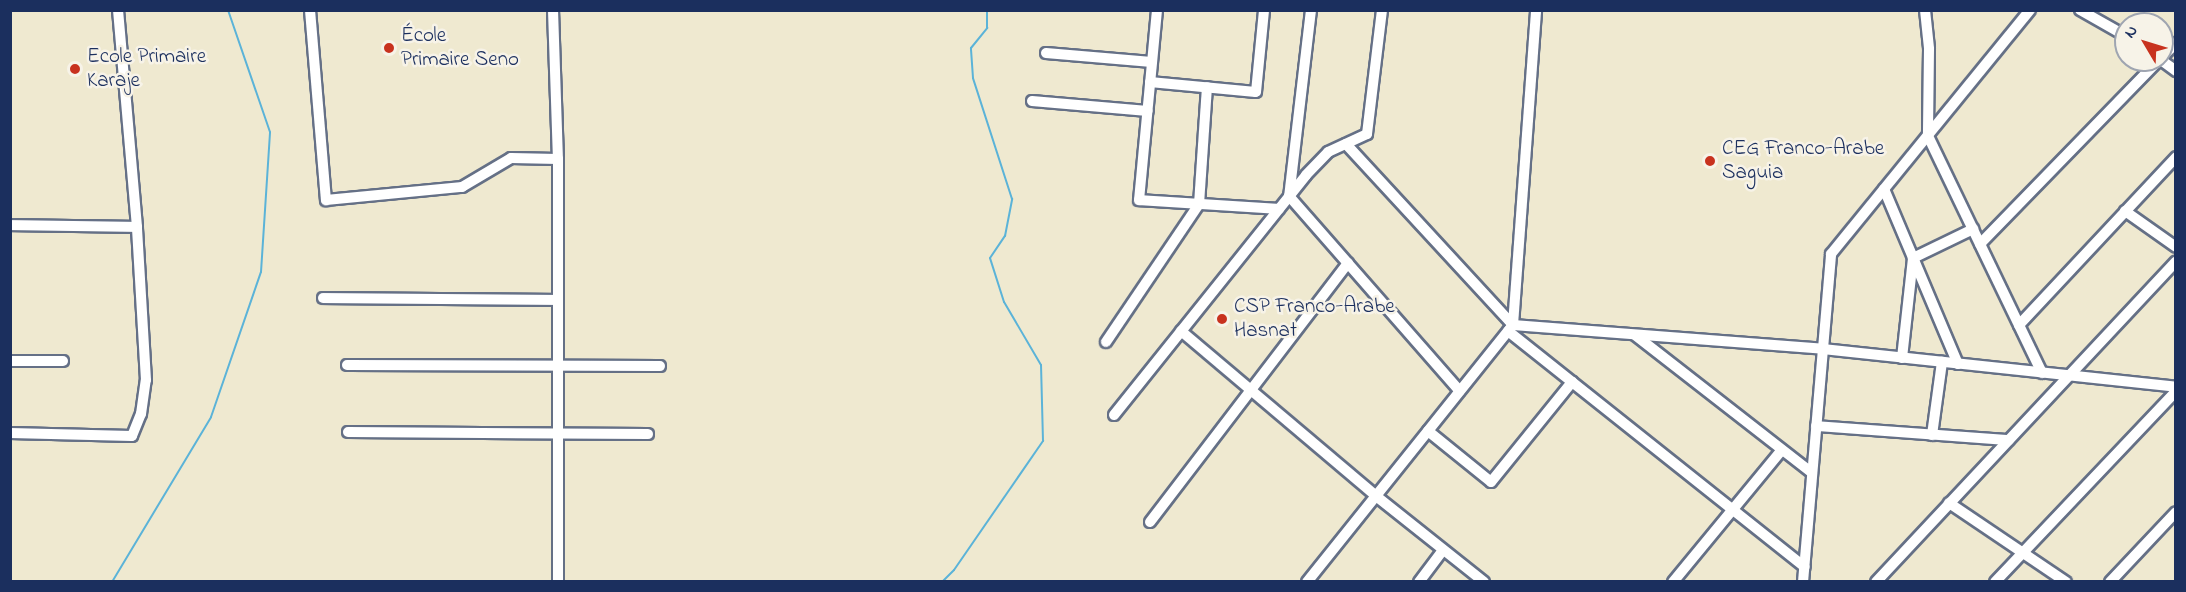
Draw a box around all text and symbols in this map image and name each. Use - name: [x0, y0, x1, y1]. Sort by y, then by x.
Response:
- north arrow: [2114, 12, 2174, 72]
- text: N: [2119, 21, 2144, 44]
- place label: École Primaire Seno: [401, 23, 519, 73]
- marker: École Primaire Seno: [382, 41, 396, 55]
- place label: Ecole Primaire Karaje: [87, 44, 206, 94]
- marker: Ecole Primaire Karaje: [68, 62, 82, 76]
- place label: CEG Franco-Arabe Saguia: [1722, 136, 1884, 186]
- marker: CEG Franco-Arabe Saguia: [1703, 154, 1717, 168]
- place label: CSP Franco-Arabe Hasnat: [1234, 294, 1395, 344]
- marker: CSP Franco-Arabe Hasnat: [1215, 312, 1229, 326]

